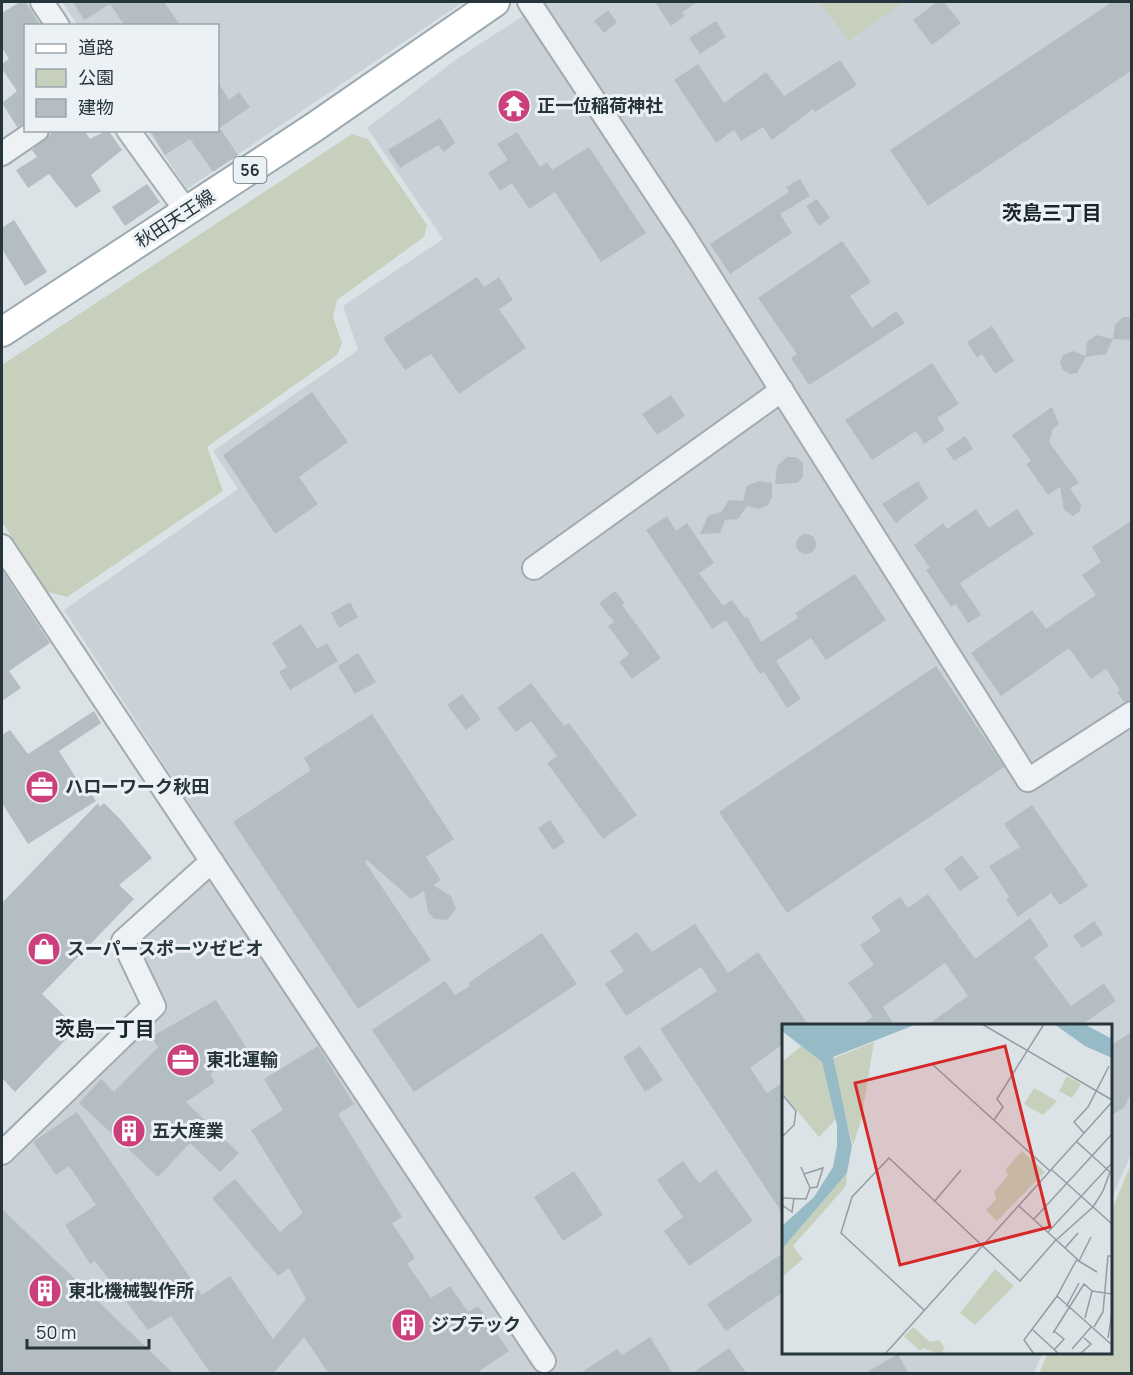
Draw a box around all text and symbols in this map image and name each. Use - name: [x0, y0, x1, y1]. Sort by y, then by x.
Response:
- legend: [24, 24, 219, 132]
- text: 道路: [78, 35, 114, 59]
- text: 公園: [78, 65, 114, 89]
- temple icon: 正一位稲荷神社: [496, 88, 532, 124]
- place label: 正一位稲荷神社: [537, 93, 663, 117]
- text: 建物: [78, 95, 114, 119]
- road number: 56: [234, 157, 266, 183]
- street label: 秋田天王線: [130, 184, 219, 253]
- district label: 茨島三丁目: [1002, 199, 1102, 226]
- office icon: ハローワーク秋田: [24, 769, 60, 805]
- place label: ハローワーク秋田: [65, 774, 209, 798]
- shop icon: スーパースポーツゼビオ: [26, 931, 62, 967]
- place label: スーパースポーツゼビオ: [67, 936, 264, 960]
- district label: 茨島一丁目: [55, 1015, 155, 1042]
- inset map: [782, 1024, 1112, 1354]
- office icon: 東北運輸: [165, 1042, 201, 1078]
- place label: 東北運輸: [206, 1047, 278, 1071]
- building icon: 五大産業: [111, 1113, 147, 1149]
- place label: 五大産業: [152, 1118, 224, 1142]
- building icon: 東北機械製作所: [27, 1273, 63, 1309]
- place label: 東北機械製作所: [68, 1278, 194, 1302]
- building icon: ジプテック: [390, 1307, 426, 1343]
- scale bar: [27, 1312, 148, 1350]
- place label: ジプテック: [431, 1312, 521, 1336]
- text: 50 m: [36, 1320, 76, 1344]

